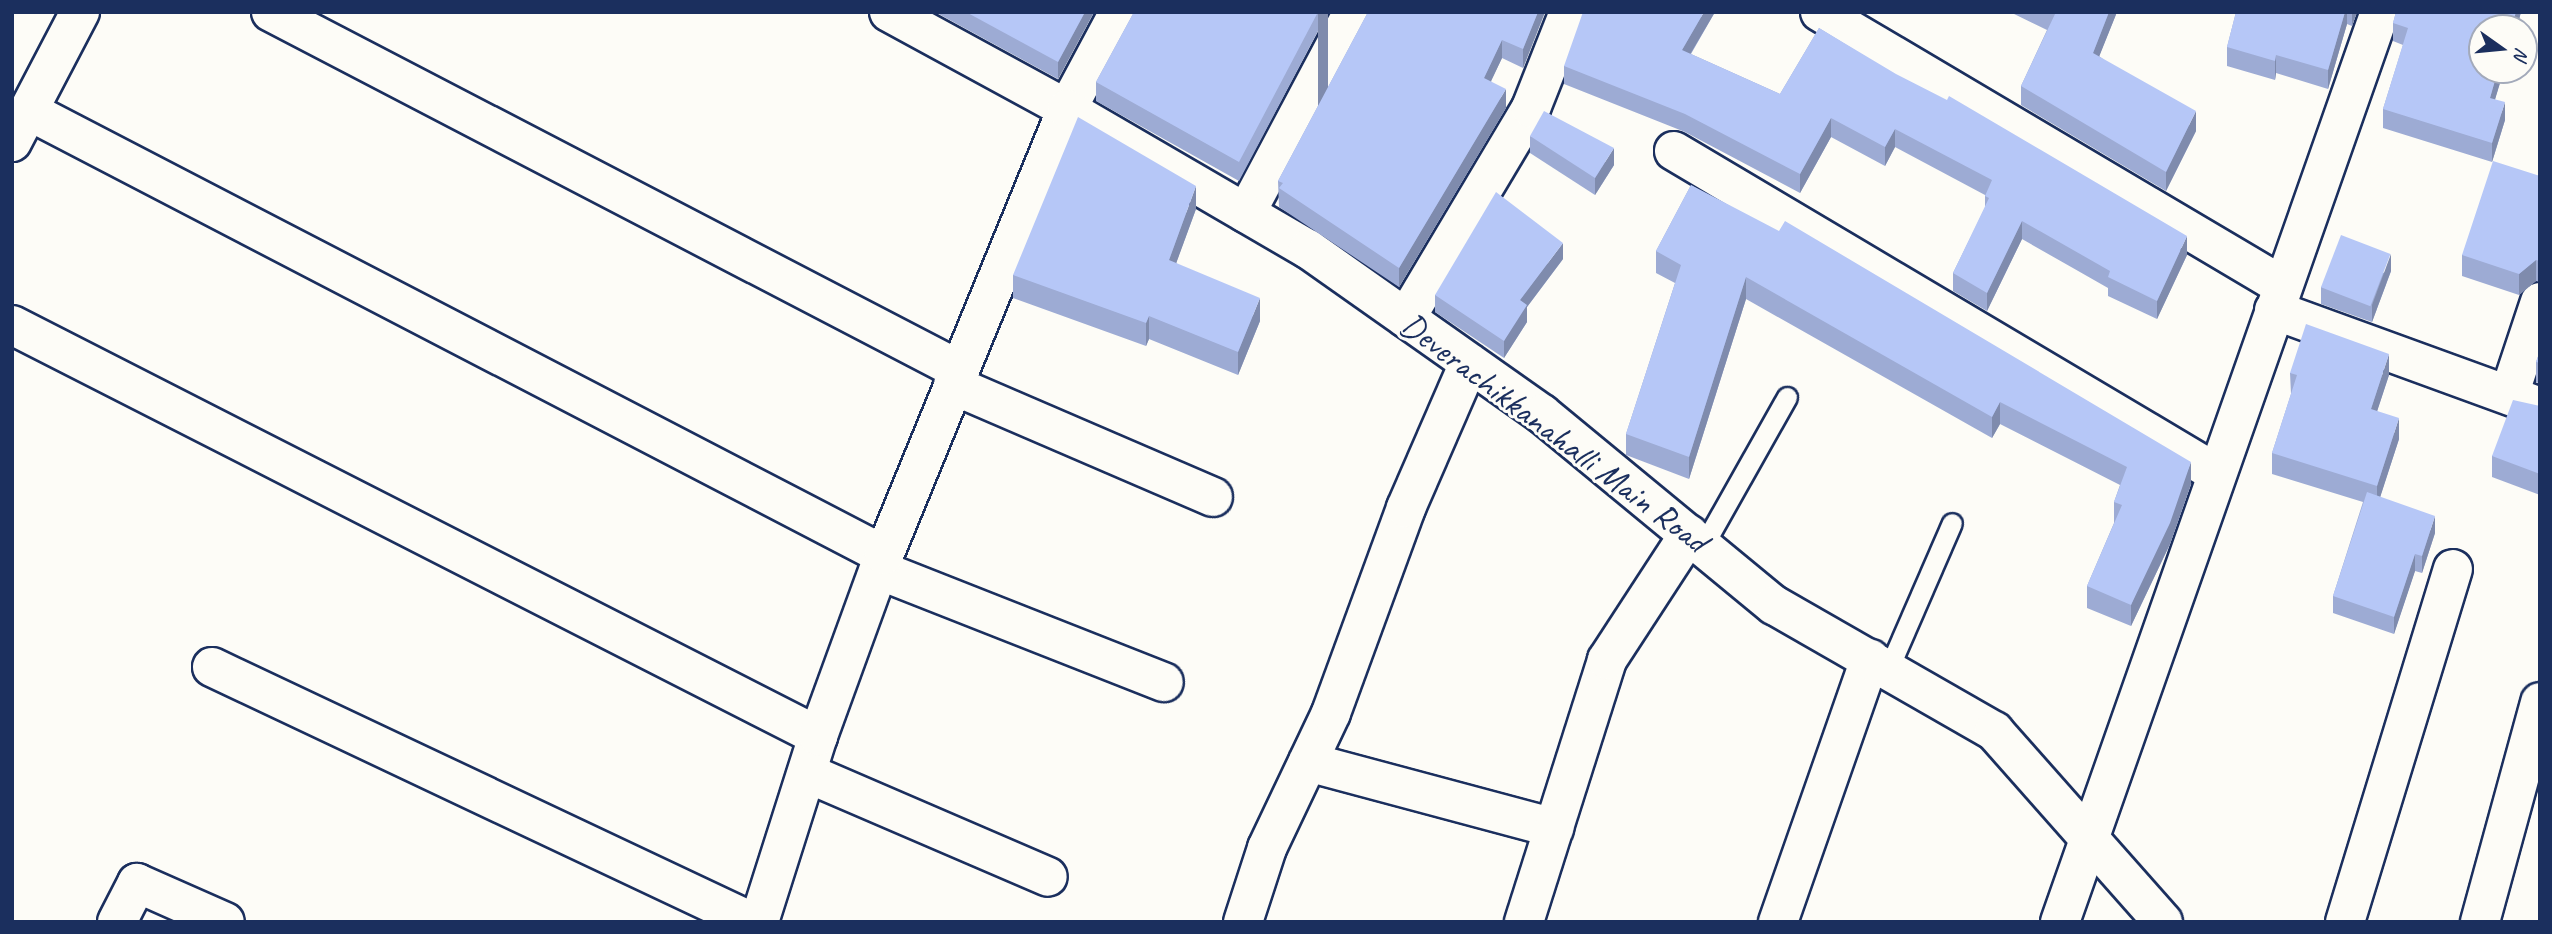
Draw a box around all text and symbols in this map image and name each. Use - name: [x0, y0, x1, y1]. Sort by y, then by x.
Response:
- north arrow: [2468, 14, 2538, 84]
- text: N: [2508, 45, 2534, 63]
- street label: Deverachikkanahalli Main Road: [1392, 303, 1716, 563]

